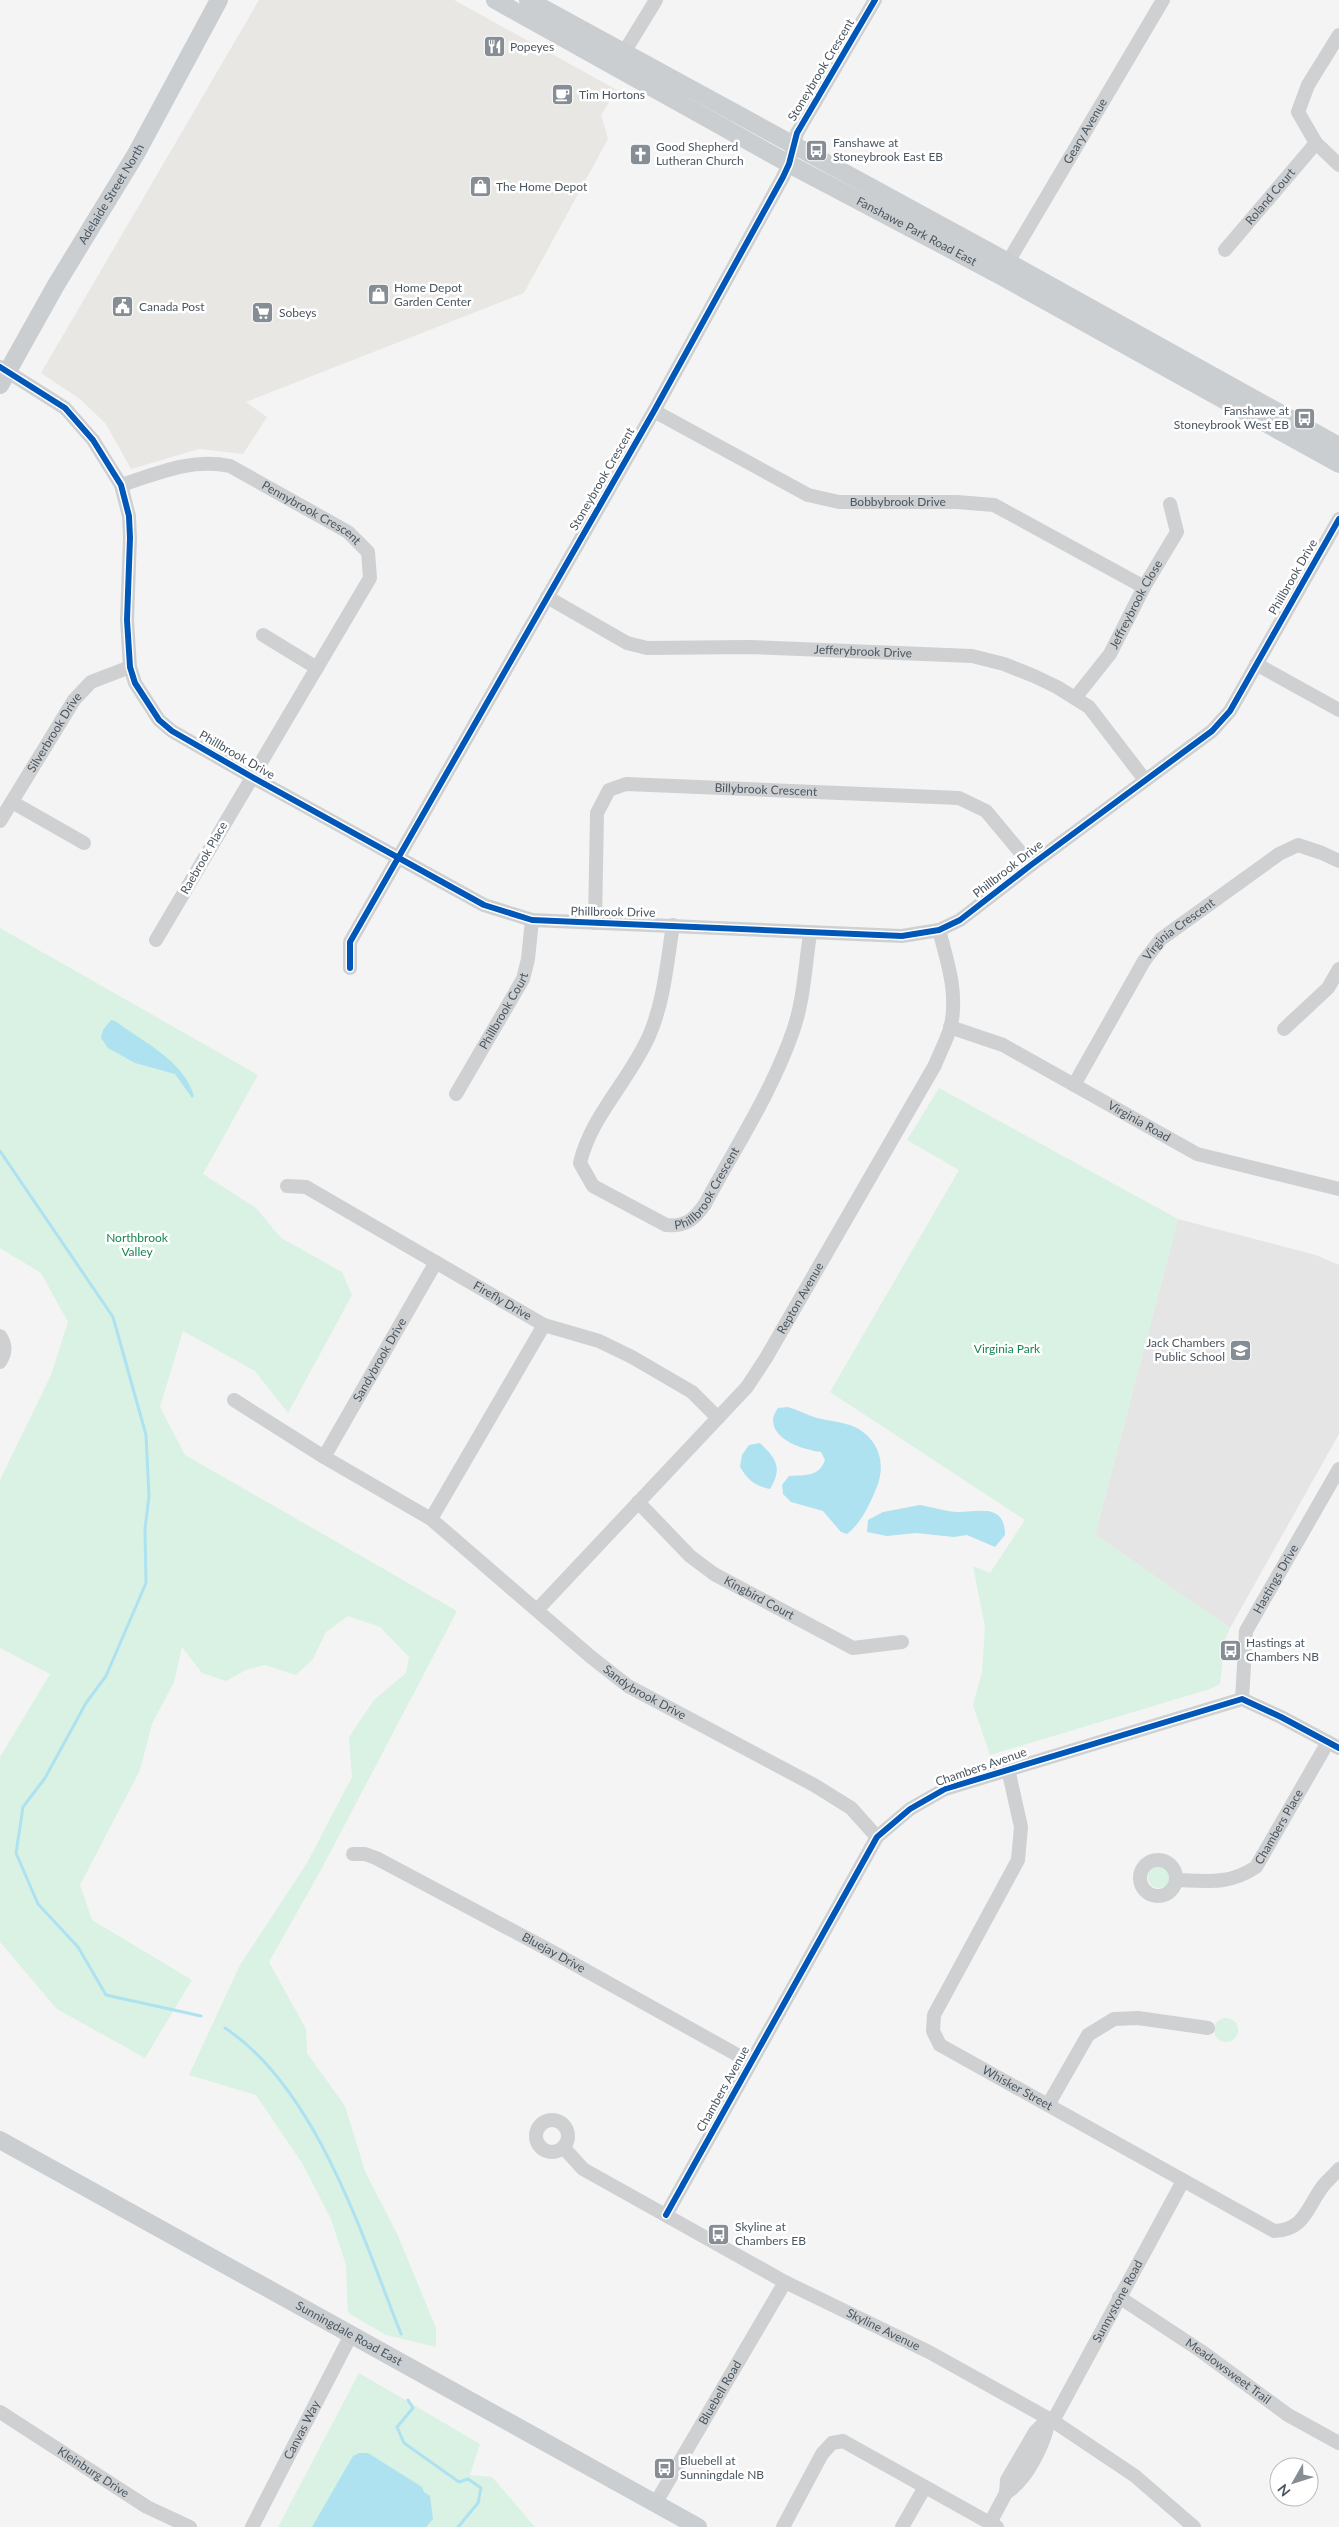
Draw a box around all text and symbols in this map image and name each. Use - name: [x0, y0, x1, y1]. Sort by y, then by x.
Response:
- street label: Stoneybrook Crescent: [784, 15, 857, 124]
- restaurant icon: Popeyes: [482, 35, 506, 59]
- place label: Popeyes: [510, 39, 554, 54]
- cafe icon: Tim Hortons: [551, 83, 575, 107]
- place label: Tim Hortons: [579, 87, 645, 102]
- street label: Geary Avenue: [1060, 95, 1110, 166]
- place label: Fanshawe at Stoneybrook East EB: [833, 135, 943, 164]
- bus stop icon: Fanshawe at Stoneybrook East EB: [805, 138, 829, 162]
- place label: Good Shepherd Lutheran Church: [656, 139, 744, 168]
- street label: Adelaide Street North: [75, 141, 147, 247]
- church icon: Good Shepherd Lutheran Church: [628, 142, 652, 166]
- street label: Roland Court: [1242, 165, 1299, 228]
- shop icon: The Home Depot: [468, 175, 492, 199]
- place label: The Home Depot: [496, 179, 588, 194]
- street label: Fanshawe Park Road East: [854, 193, 980, 269]
- place label: Home Depot Garden Center: [394, 280, 472, 309]
- shop icon: Home Depot Garden Center: [366, 283, 390, 307]
- public building icon: Canada Post: [111, 295, 135, 319]
- place label: Canada Post: [139, 299, 205, 314]
- supermarket icon: Sobeys: [251, 301, 275, 325]
- place label: Sobeys: [279, 305, 316, 320]
- place label: Fanshawe at Stoneybrook West EB: [1174, 403, 1290, 432]
- bus stop icon: Fanshawe at Stoneybrook West EB: [1293, 406, 1317, 430]
- street label: Stoneybrook Crescent: [566, 424, 638, 533]
- street label: Pennybrook Crescent: [259, 477, 365, 548]
- street label: Bobbybrook Drive: [850, 494, 946, 509]
- street label: Phillbrook Drive: [1265, 536, 1320, 617]
- street label: Jeffreybrook Close: [1106, 557, 1165, 651]
- street label: Jefferybrook Drive: [814, 642, 912, 661]
- street label: Silverbrook Drive: [24, 689, 84, 775]
- street label: Phillbrook Drive: [197, 727, 278, 782]
- street label: Billybrook Crescent: [714, 780, 818, 799]
- street label: Raebrook Place: [177, 819, 230, 897]
- street label: Phillbrook Drive: [970, 837, 1046, 901]
- street label: Virginia Crescent: [1139, 894, 1218, 963]
- street label: Phillbrook Drive: [571, 903, 655, 920]
- street label: Phillbrook Court: [476, 971, 531, 1052]
- street label: Virginia Road: [1105, 1097, 1173, 1145]
- street label: Phillbrook Crescent: [673, 1144, 743, 1232]
- park label: Northbrook Valley: [106, 1230, 169, 1259]
- street label: Repton Avenue: [773, 1259, 827, 1337]
- street label: Firefly Drive: [471, 1278, 534, 1323]
- street label: Sandybrook Drive: [349, 1315, 409, 1404]
- place label: Jack Chambers Public School: [1146, 1335, 1225, 1364]
- school or university icon: Jack Chambers Public School: [1229, 1338, 1253, 1362]
- park label: Virginia Park: [974, 1341, 1041, 1356]
- street label: Hastings Drive: [1250, 1541, 1301, 1616]
- street label: Kingbird Court: [722, 1573, 798, 1623]
- place label: Hastings at Chambers NB: [1246, 1635, 1319, 1664]
- bus stop icon: Hastings at Chambers NB: [1218, 1638, 1242, 1662]
- street label: Sandybrook Drive: [600, 1661, 689, 1723]
- street label: Chambers Avenue: [933, 1744, 1028, 1789]
- street label: Chambers Place: [1251, 1786, 1306, 1867]
- street label: Bluejay Drive: [520, 1929, 588, 1976]
- street label: Chambers Avenue: [693, 2043, 752, 2134]
- street label: Whisker Street: [980, 2062, 1056, 2113]
- place label: Skyline at Chambers EB: [735, 2219, 806, 2248]
- bus stop icon: Skyline at Chambers EB: [707, 2222, 731, 2246]
- street label: Sunnystone Road: [1089, 2257, 1146, 2345]
- street label: Sunningdale Road East: [293, 2298, 406, 2369]
- street label: Skyline Avenue: [844, 2305, 923, 2354]
- street label: Meadowsweet Trail: [1183, 2335, 1274, 2407]
- street label: Bluebell Road: [695, 2358, 744, 2427]
- street label: Canvas Way: [280, 2397, 323, 2462]
- street label: Kleinburg Drive: [55, 2443, 132, 2500]
- place label: Bluebell at Sunningdale NB: [680, 2453, 764, 2482]
- bus stop icon: Bluebell at Sunningdale NB: [652, 2456, 676, 2480]
- north arrow: [1269, 2457, 1319, 2507]
- text: N: [1274, 2481, 1294, 2500]

